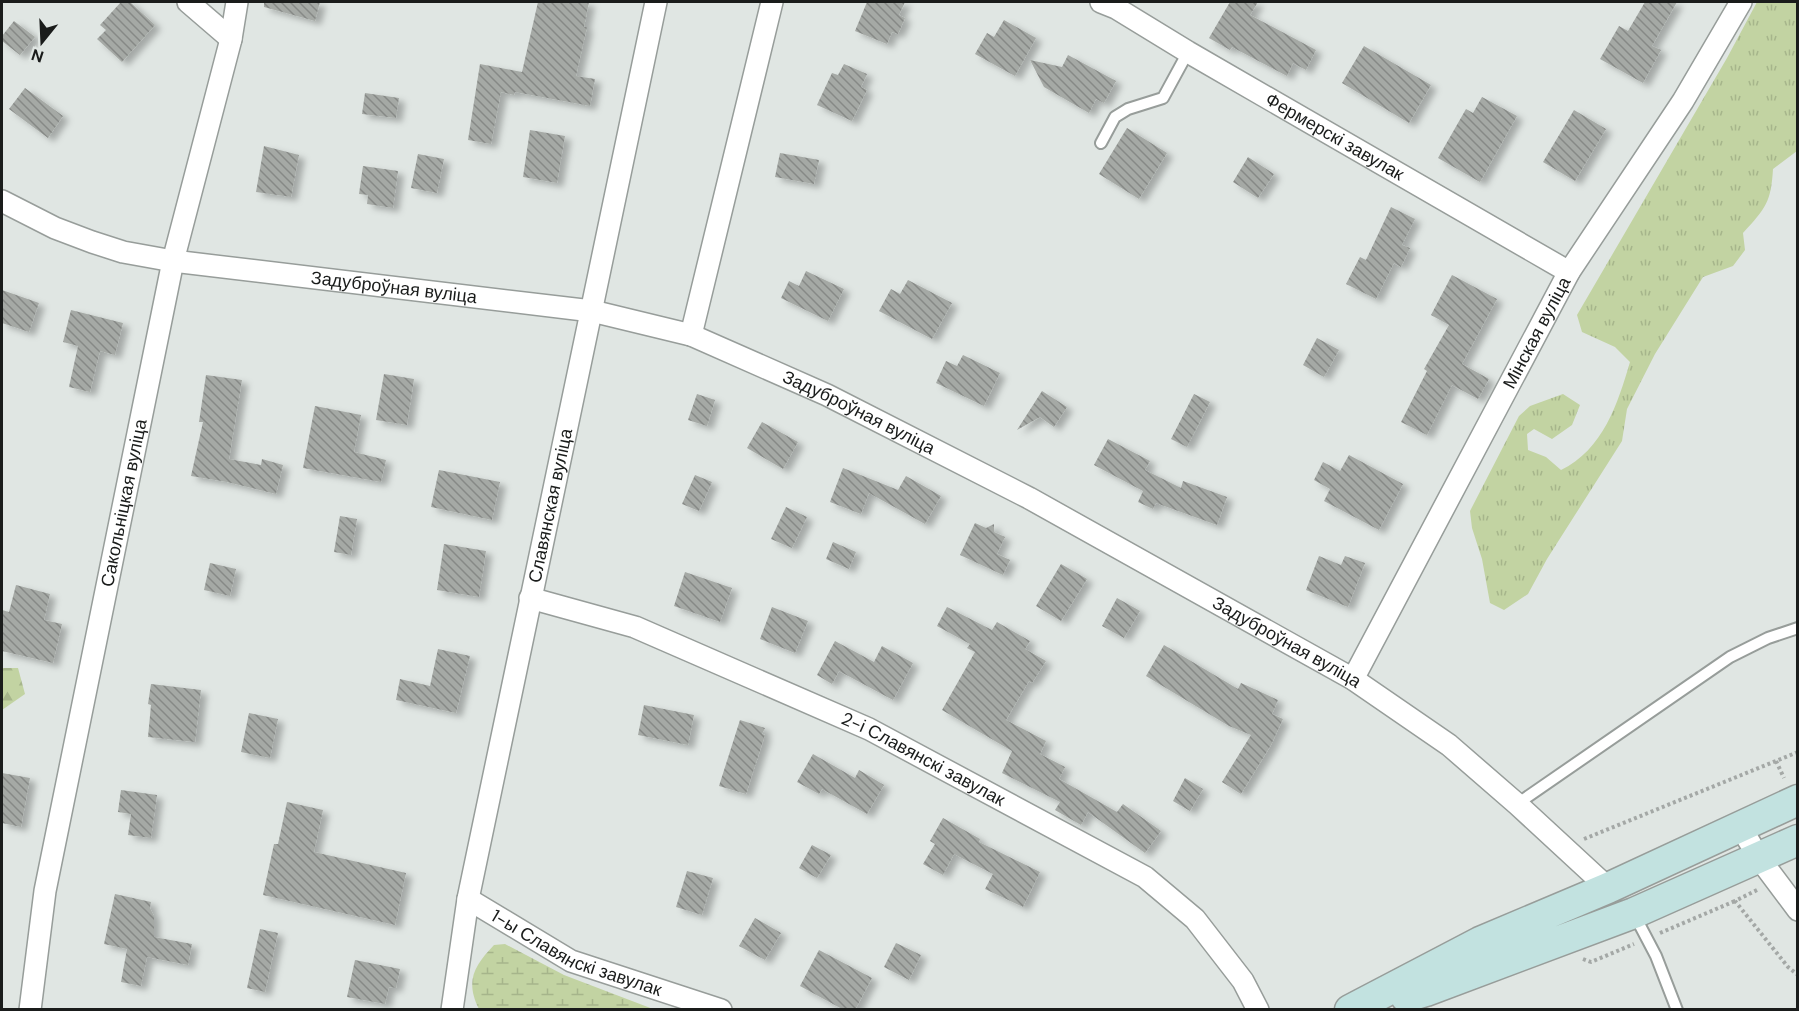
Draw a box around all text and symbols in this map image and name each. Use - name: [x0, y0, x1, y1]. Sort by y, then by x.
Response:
- north arrow: [12, 12, 72, 72]
- text: N: [29, 44, 46, 68]
- street label: Фермерскі завулак: [1261, 87, 1409, 186]
- street label: Задуброўная вуліца: [310, 266, 479, 309]
- street label: Мінская вуліца: [1497, 272, 1577, 393]
- street label: Задуброўная вуліца: [779, 365, 940, 460]
- street label: Сакольніцкая вуліца: [95, 416, 153, 589]
- street label: Славянская вуліца: [523, 425, 578, 585]
- street label: Задуброўная вуліца: [1208, 591, 1367, 694]
- street label: 2-і Славянскі завулак: [838, 706, 1009, 812]
- street label: 1-ы Славянскі завулак: [487, 904, 665, 1002]

